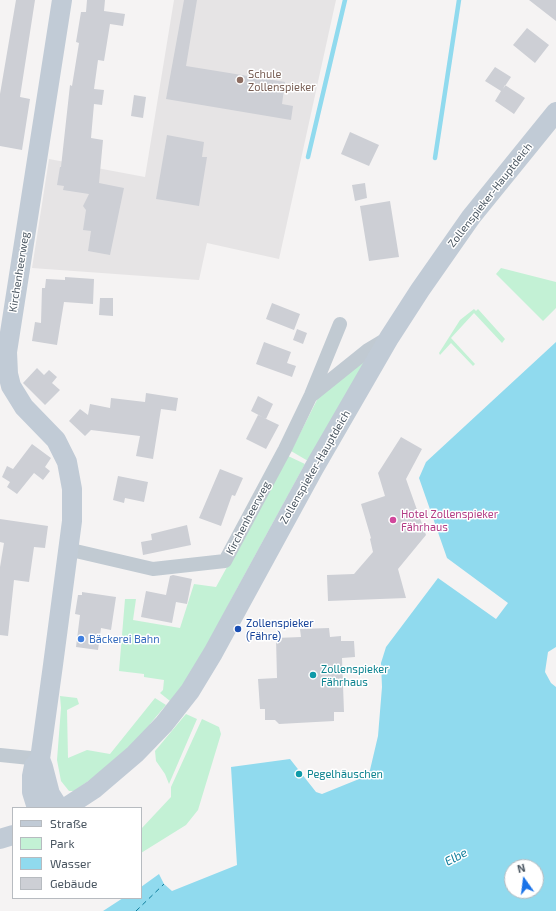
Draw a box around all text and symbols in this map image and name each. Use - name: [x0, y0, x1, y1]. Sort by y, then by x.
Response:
- place label: Schule Zollenspieker: [248, 67, 316, 93]
- marker: Schule Zollenspieker: [235, 75, 245, 85]
- street label: Zollenspieker-Hauptdeich: [445, 140, 535, 250]
- street label: Kirchenheerweg: [6, 231, 32, 313]
- street label: Zollenspieker-Hauptdeich: [277, 408, 353, 526]
- street label: Kirchenheerweg: [223, 479, 273, 557]
- place label: Hotel Zollenspieker Fährhaus: [401, 507, 498, 533]
- marker: Hotel Zollenspieker Fährhaus: [388, 515, 398, 525]
- place label: Zollenspieker (Fähre): [246, 616, 314, 642]
- marker: Zollenspieker (Fähre): [233, 624, 243, 634]
- place label: Bäckerei Bahn: [89, 632, 160, 646]
- marker: Bäckerei Bahn: [76, 634, 86, 644]
- place label: Zollenspieker Fährhaus: [321, 662, 389, 688]
- marker: Zollenspieker Fährhaus: [308, 670, 318, 680]
- place label: Pegelhäuschen: [307, 767, 383, 781]
- marker: Pegelhäuschen: [294, 769, 304, 779]
- legend: [12, 807, 142, 899]
- text: Straße: [50, 816, 87, 830]
- text: Park: [50, 836, 75, 850]
- water label: Elbe: [442, 845, 470, 869]
- text: Wasser: [50, 856, 91, 870]
- north arrow: [504, 859, 544, 899]
- text: N: [516, 861, 527, 875]
- text: Gebäude: [50, 876, 98, 890]

